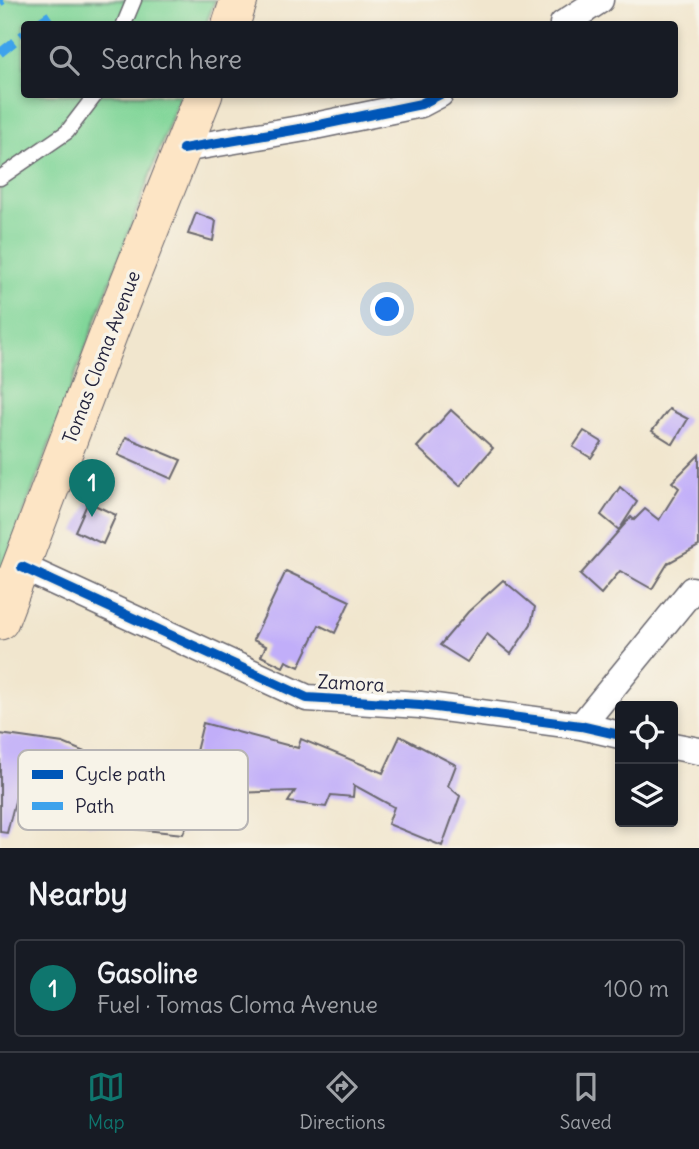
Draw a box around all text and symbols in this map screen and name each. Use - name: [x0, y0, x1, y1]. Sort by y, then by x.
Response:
- search box: [21, 21, 678, 98]
- icon: search: [45, 41, 83, 79]
- text: Search here: [101, 43, 242, 76]
- street label: Tomas Cloma Avenue: [57, 267, 145, 447]
- your location: [370, 292, 404, 326]
- pin: 1: [69, 459, 115, 517]
- street label: Zamora: [317, 669, 385, 697]
- map controls: [615, 701, 678, 827]
- button: locate: [615, 701, 678, 764]
- legend: [18, 750, 248, 830]
- text: Cycle path: [75, 762, 166, 786]
- button: layers: [615, 764, 678, 827]
- text: Path: [75, 794, 114, 818]
- text: Nearby: [28, 875, 128, 913]
- text: Gasoline: [97, 957, 198, 990]
- text: 1: [48, 974, 58, 1003]
- text: 100 m: [604, 974, 669, 1003]
- text: Fuel · Tomas Cloma Avenue: [97, 990, 378, 1019]
- tab: Map: [87, 1068, 125, 1134]
- tab: Directions: [300, 1068, 385, 1134]
- tab: Saved: [560, 1068, 612, 1134]

